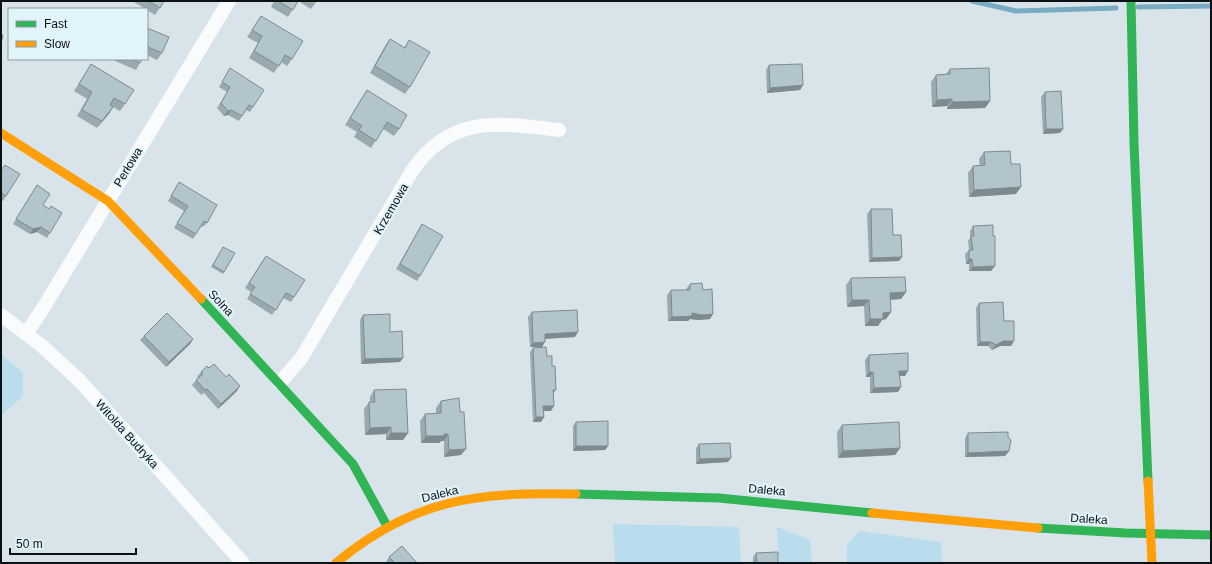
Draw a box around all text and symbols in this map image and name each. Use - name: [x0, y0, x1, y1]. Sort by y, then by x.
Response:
- legend: [8, 8, 148, 60]
- text: Fast: [44, 17, 68, 31]
- text: Slow: [44, 37, 70, 51]
- street label: Perłowa: [111, 145, 145, 189]
- street label: Krzemowa: [371, 181, 411, 237]
- street label: Solna: [205, 287, 237, 319]
- street label: Witolda Budryka: [93, 397, 162, 471]
- street label: Daleka: [748, 481, 787, 499]
- street label: Daleka: [420, 483, 460, 505]
- street label: Daleka: [1070, 511, 1108, 527]
- scale bar: [10, 530, 136, 556]
- text: 50 m: [16, 537, 43, 551]

